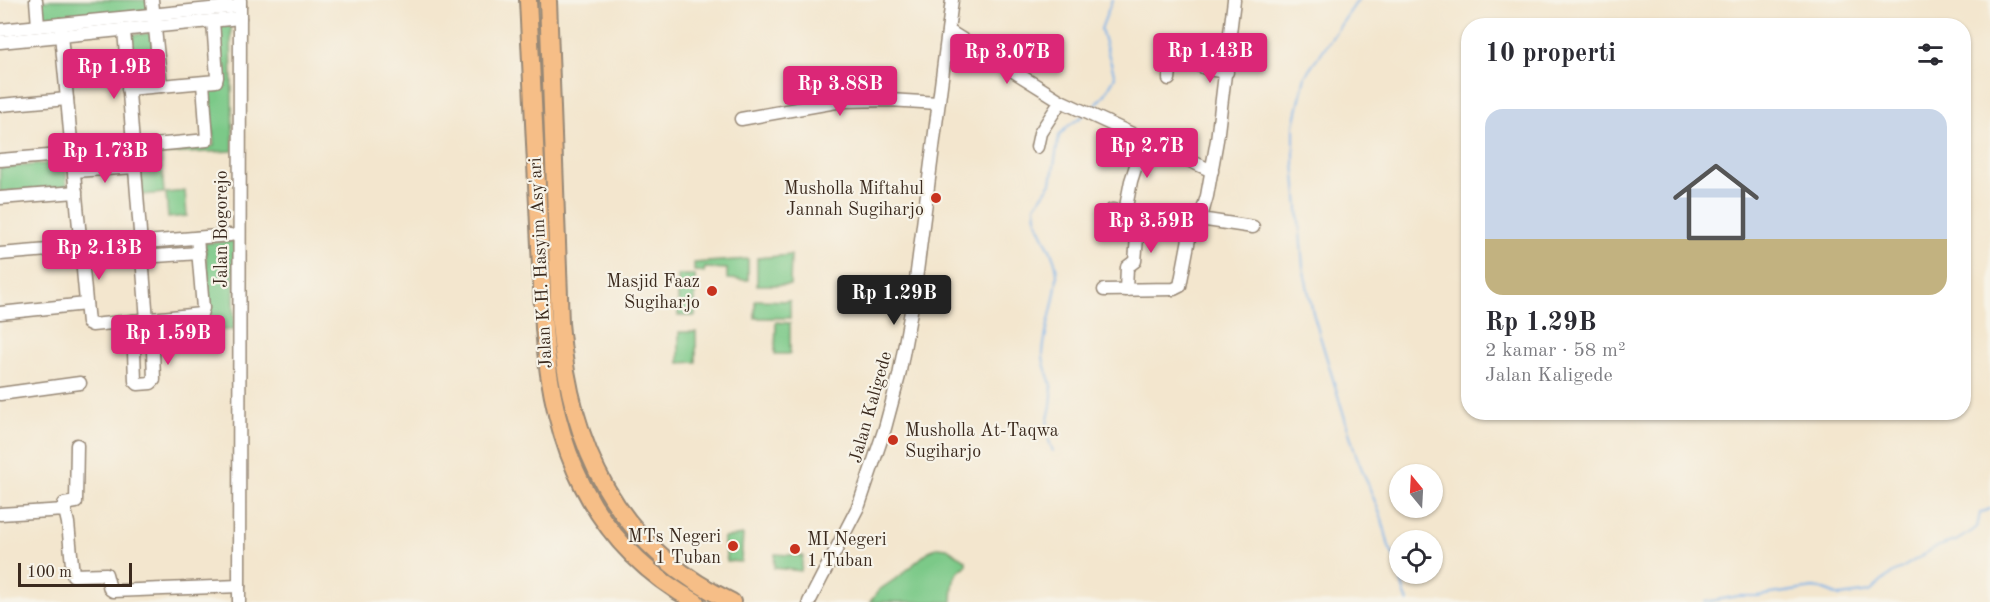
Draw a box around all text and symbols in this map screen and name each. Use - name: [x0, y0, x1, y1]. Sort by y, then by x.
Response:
- pin: Rp 1.43B: [1148, 33, 1272, 84]
- pin: Rp 3.07B: [945, 34, 1069, 85]
- icon: filters: [1914, 38, 1947, 71]
- text: 10 properti: [1485, 41, 1616, 67]
- text: Rp 1.43B: [1167, 42, 1253, 62]
- text: Rp 3.07B: [964, 43, 1050, 63]
- pin: Rp 1.9B: [59, 49, 169, 100]
- text: Rp 1.9B: [77, 58, 151, 78]
- pin: Rp 3.88B: [778, 66, 902, 117]
- text: Rp 3.88B: [797, 75, 883, 95]
- pin: Rp 2.7B: [1092, 128, 1202, 179]
- pin: Rp 1.73B: [43, 133, 167, 184]
- text: Rp 2.7B: [1110, 137, 1184, 157]
- text: Rp 1.73B: [62, 142, 148, 162]
- icon: home: [1662, 148, 1770, 256]
- street label: Jalan K.H. Hasyim Asy'ari: [526, 157, 556, 369]
- street label: Jalan Bogorejo: [213, 170, 231, 288]
- place label: Musholla Miftahul Jannah Sugiharjo: [784, 180, 924, 219]
- marker: Musholla Miftahul Jannah Sugiharjo: [929, 191, 943, 205]
- pin: Rp 3.59B: [1089, 203, 1213, 254]
- text: Rp 3.59B: [1108, 212, 1194, 232]
- pin: Rp 2.13B: [37, 230, 161, 281]
- text: Rp 2.13B: [56, 239, 142, 259]
- place label: Masjid Faaz Sugiharjo: [606, 273, 700, 312]
- pin: Rp 1.29B: [832, 275, 956, 326]
- marker: Masjid Faaz Sugiharjo: [705, 284, 719, 298]
- text: Rp 1.29B: [851, 284, 937, 304]
- text: Rp 1.29B: [1485, 310, 1596, 336]
- pin: Rp 1.59B: [106, 315, 230, 366]
- text: Rp 1.59B: [125, 324, 211, 344]
- text: 2 kamar · 58 m²: [1485, 341, 1626, 361]
- street label: Jalan Kaligede: [846, 350, 895, 465]
- text: Jalan Kaligede: [1485, 366, 1613, 386]
- place label: Musholla At-Taqwa Sugiharjo: [905, 422, 1059, 461]
- marker: Musholla At-Taqwa Sugiharjo: [886, 433, 900, 447]
- north arrow: [1389, 464, 1443, 518]
- map controls: [1389, 464, 1443, 584]
- place label: MTs Negeri 1 Tuban: [628, 528, 721, 567]
- button: locate: [1389, 530, 1443, 584]
- place label: MI Negeri 1 Tuban: [807, 531, 887, 570]
- marker: MTs Negeri 1 Tuban: [726, 539, 740, 553]
- marker: MI Negeri 1 Tuban: [788, 542, 802, 556]
- scale bar: [18, 560, 132, 588]
- text: 100 m: [27, 565, 72, 581]

